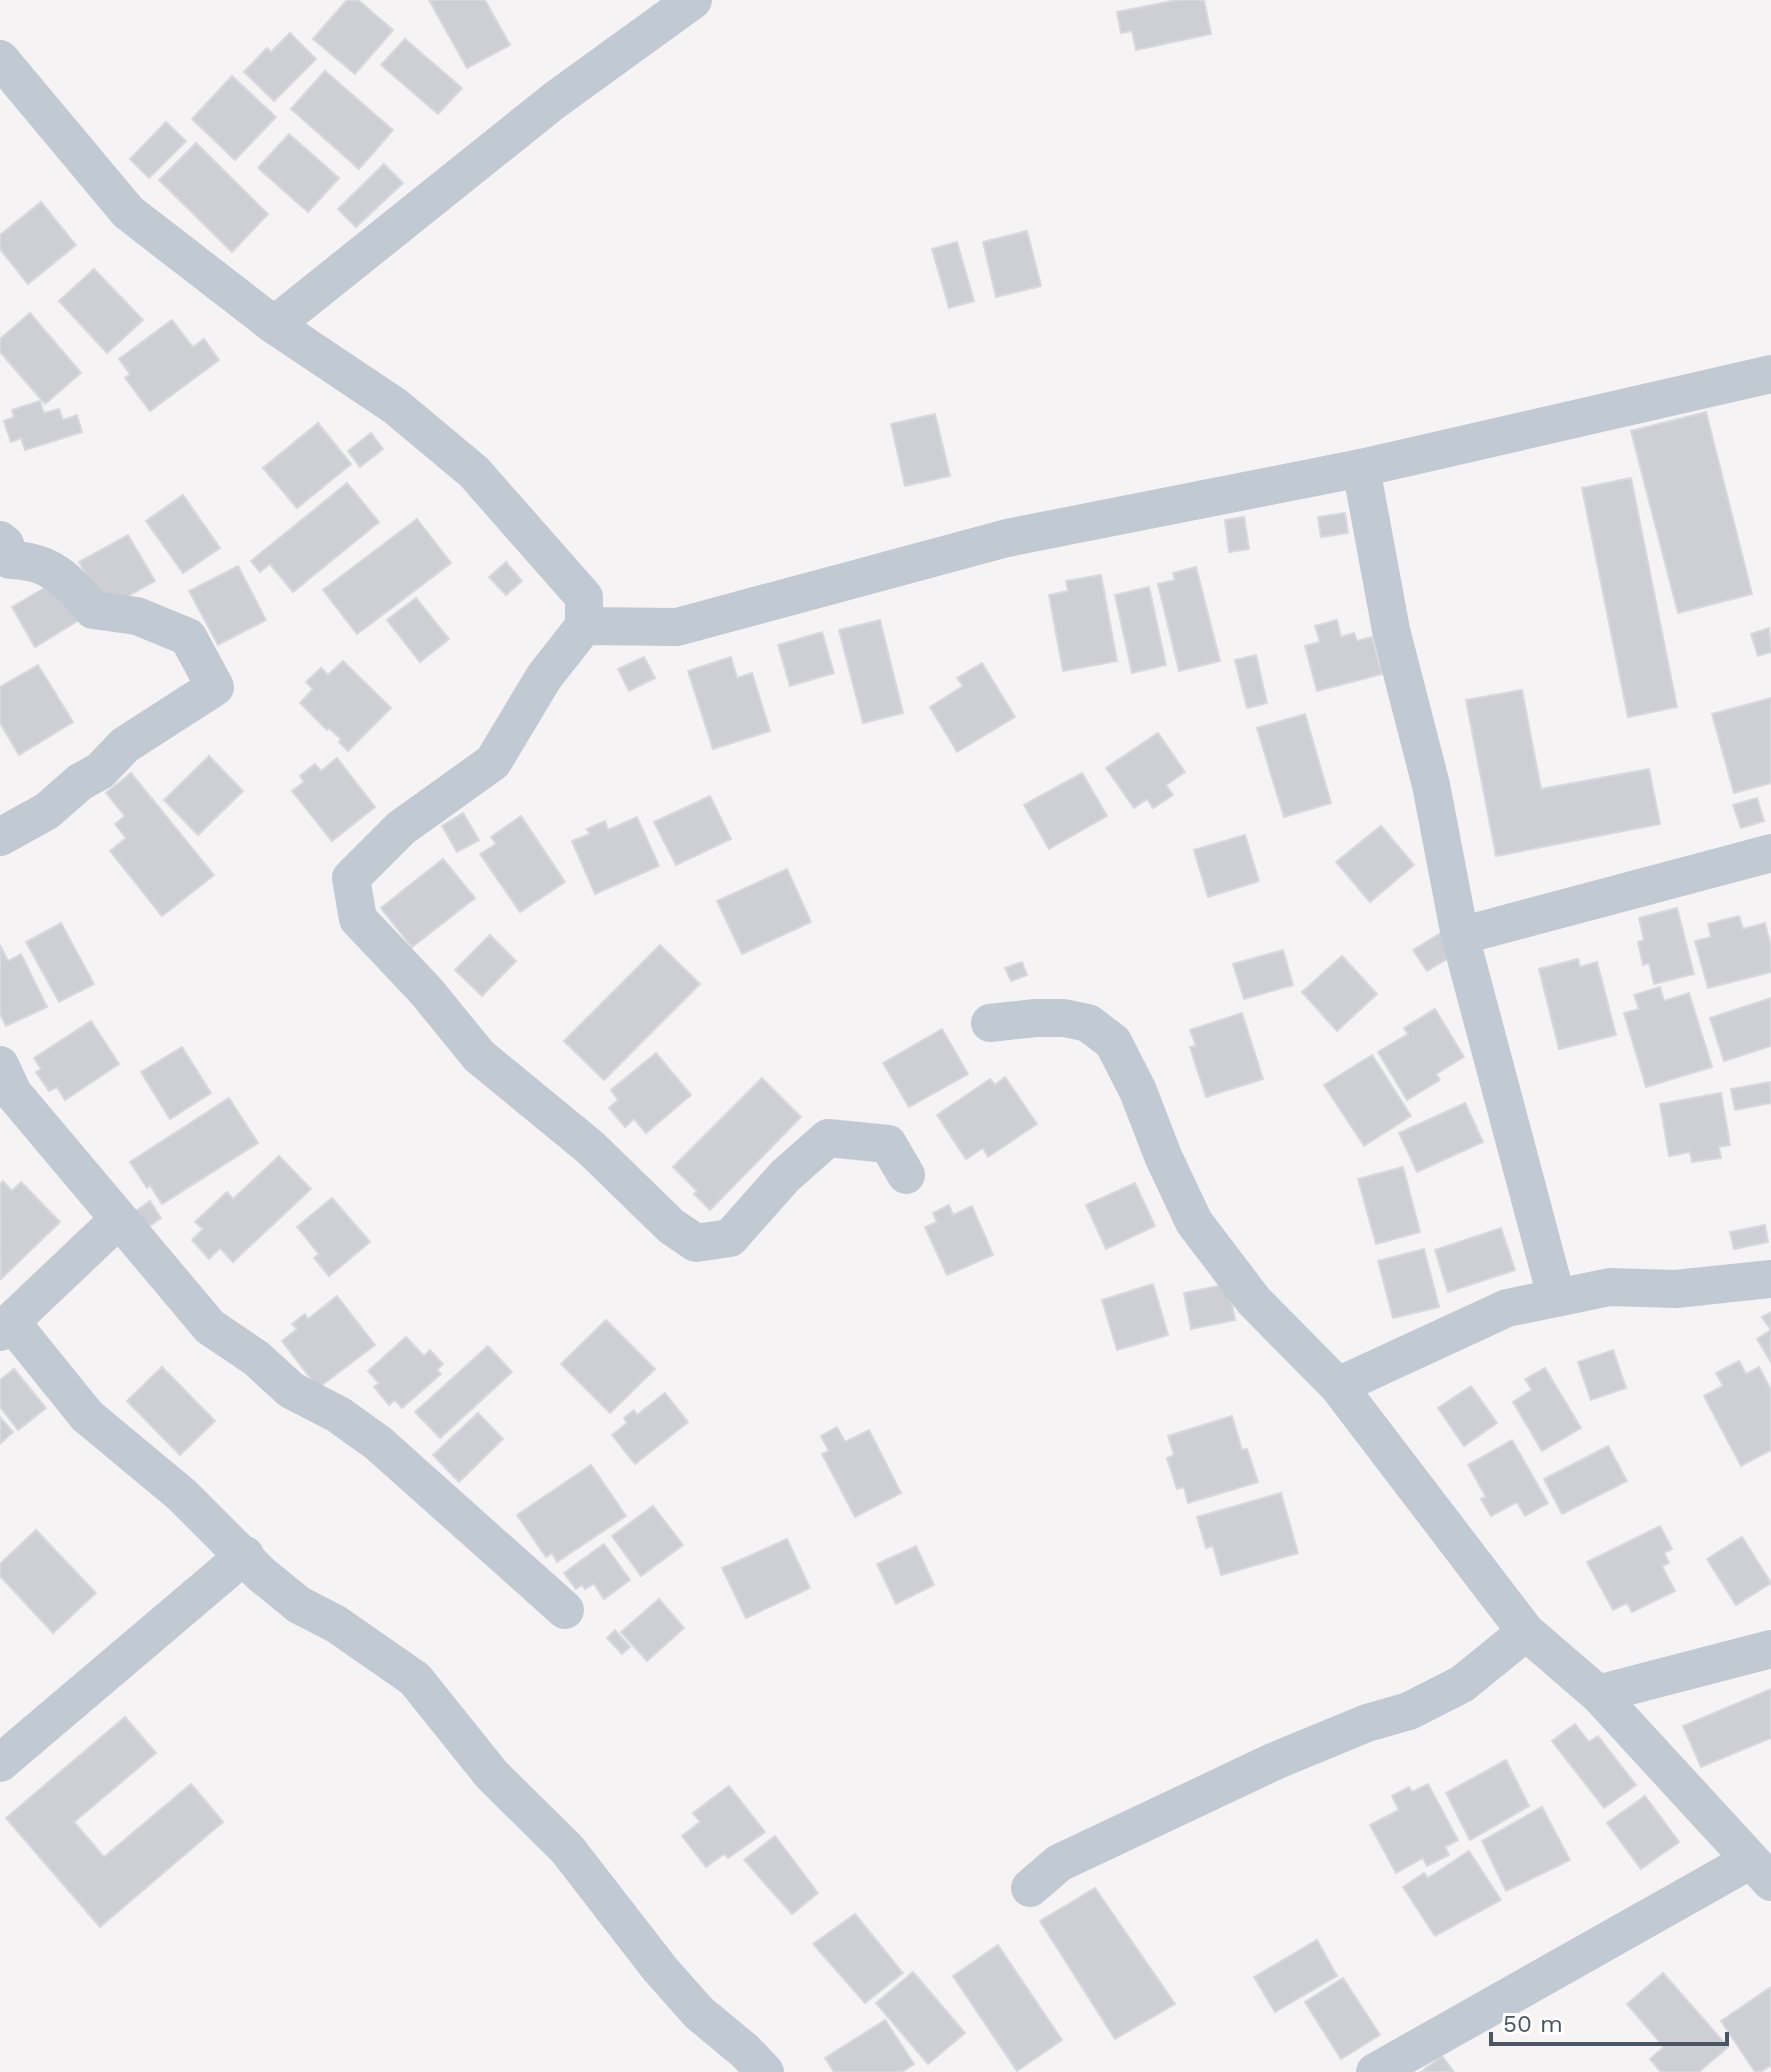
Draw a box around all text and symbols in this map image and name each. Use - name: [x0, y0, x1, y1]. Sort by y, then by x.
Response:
- scale bar: [1491, 1996, 1727, 2046]
- text: 50 m: [1503, 2010, 1563, 2038]

